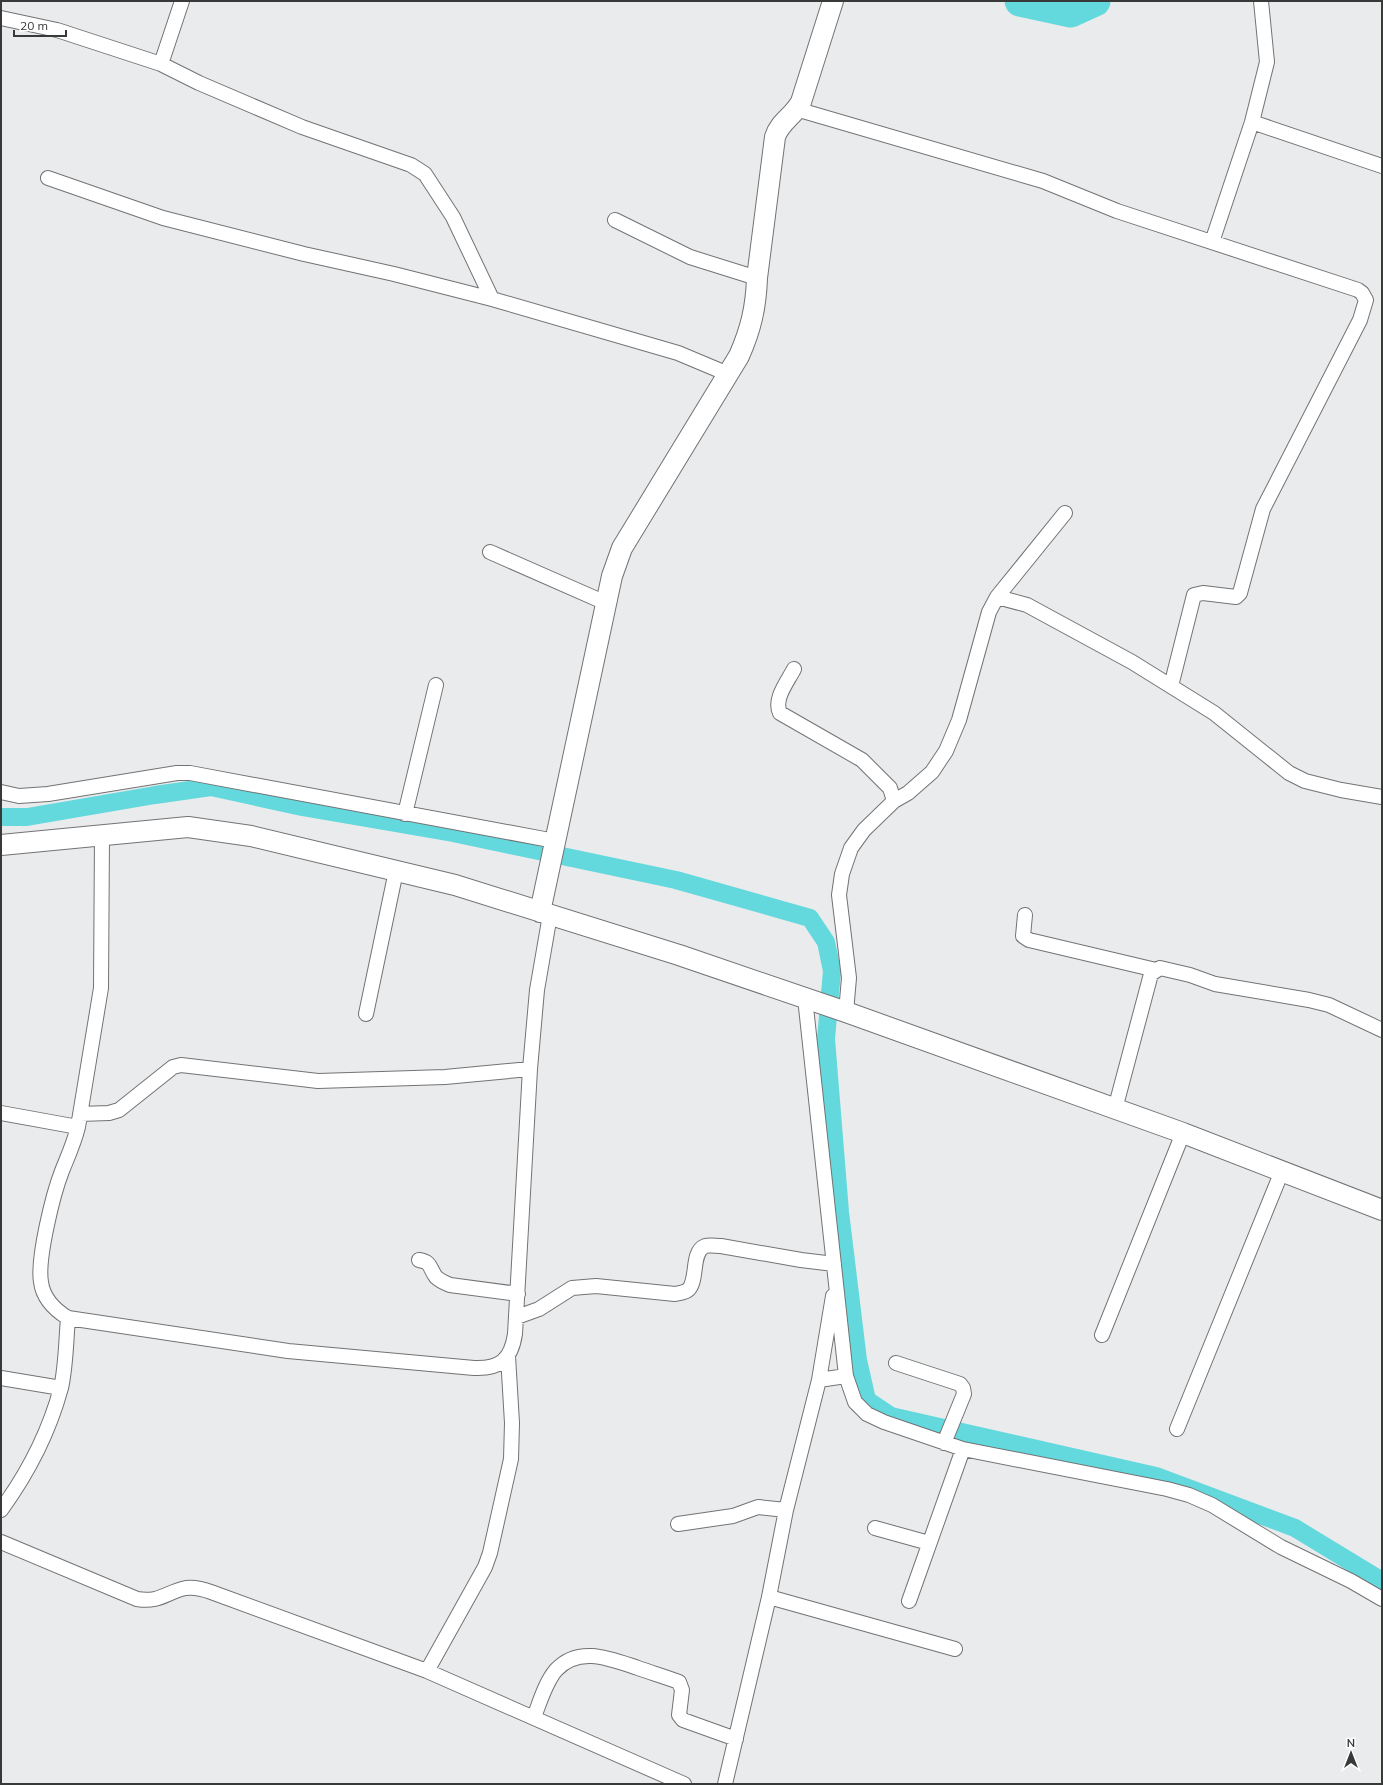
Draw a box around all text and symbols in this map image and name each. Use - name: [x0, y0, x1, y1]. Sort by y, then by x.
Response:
- scale bar: [14, 12, 66, 38]
- text: 20 m: [20, 18, 48, 33]
- north arrow: [1331, 1733, 1371, 1773]
- text: N: [1347, 1736, 1355, 1750]

